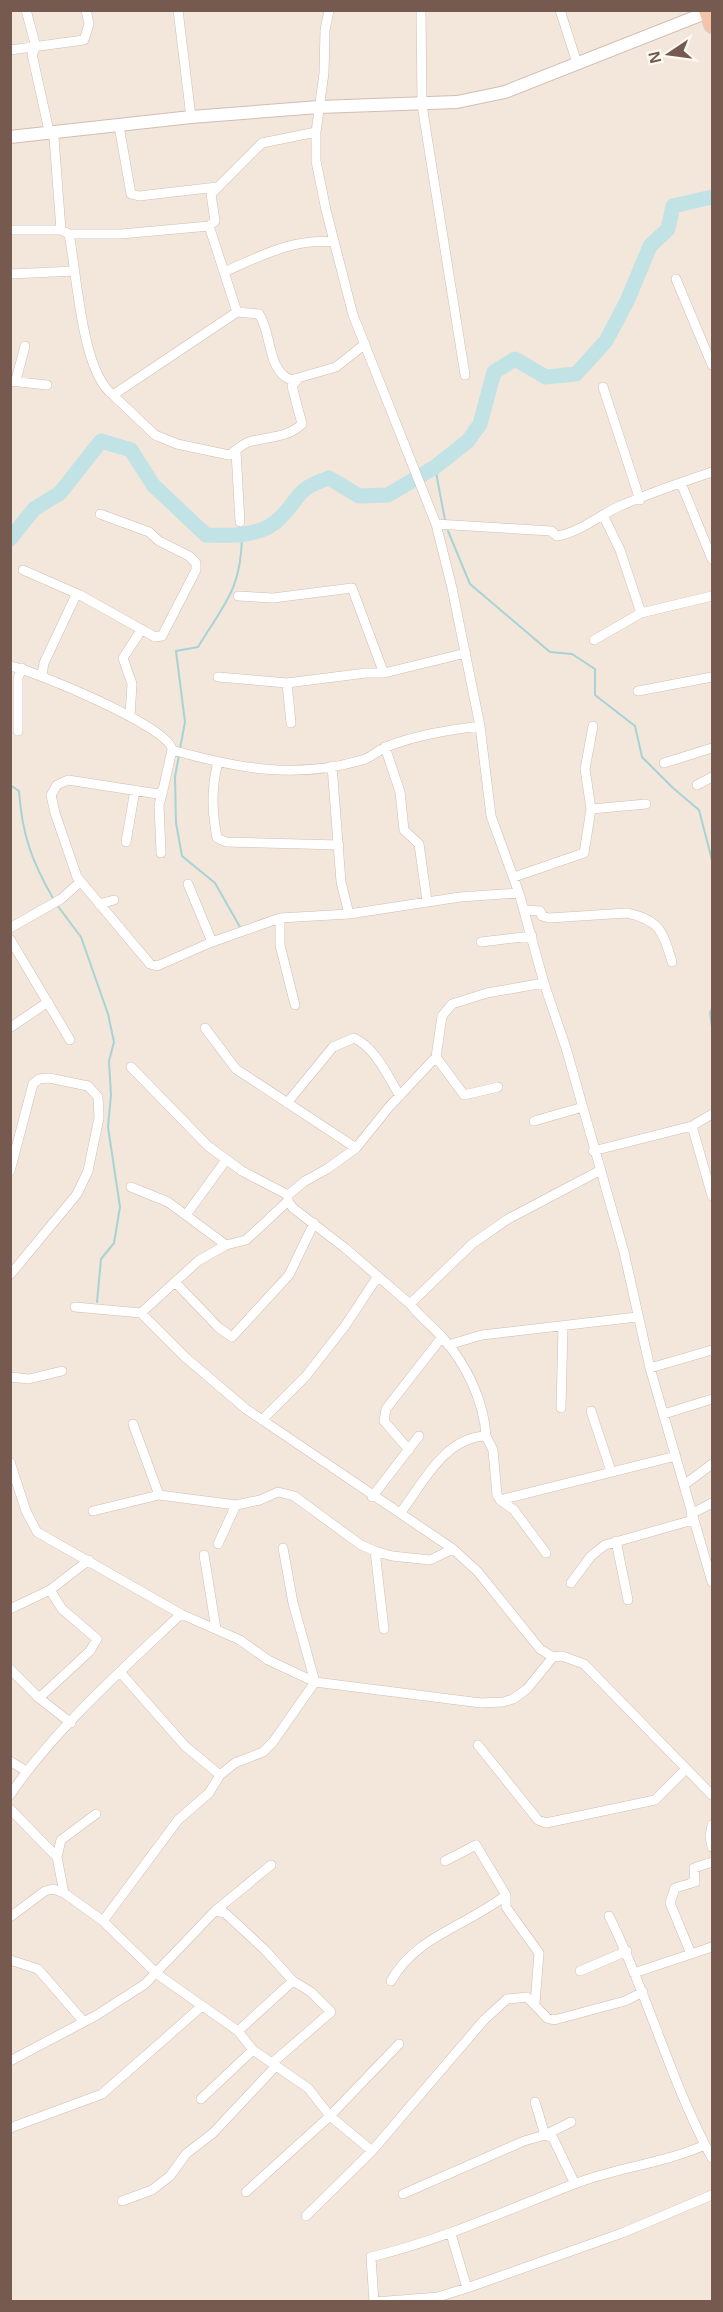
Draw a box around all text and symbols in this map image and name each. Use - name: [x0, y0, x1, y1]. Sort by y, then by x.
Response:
- north arrow: [639, 24, 699, 84]
- text: N: [645, 50, 664, 65]

